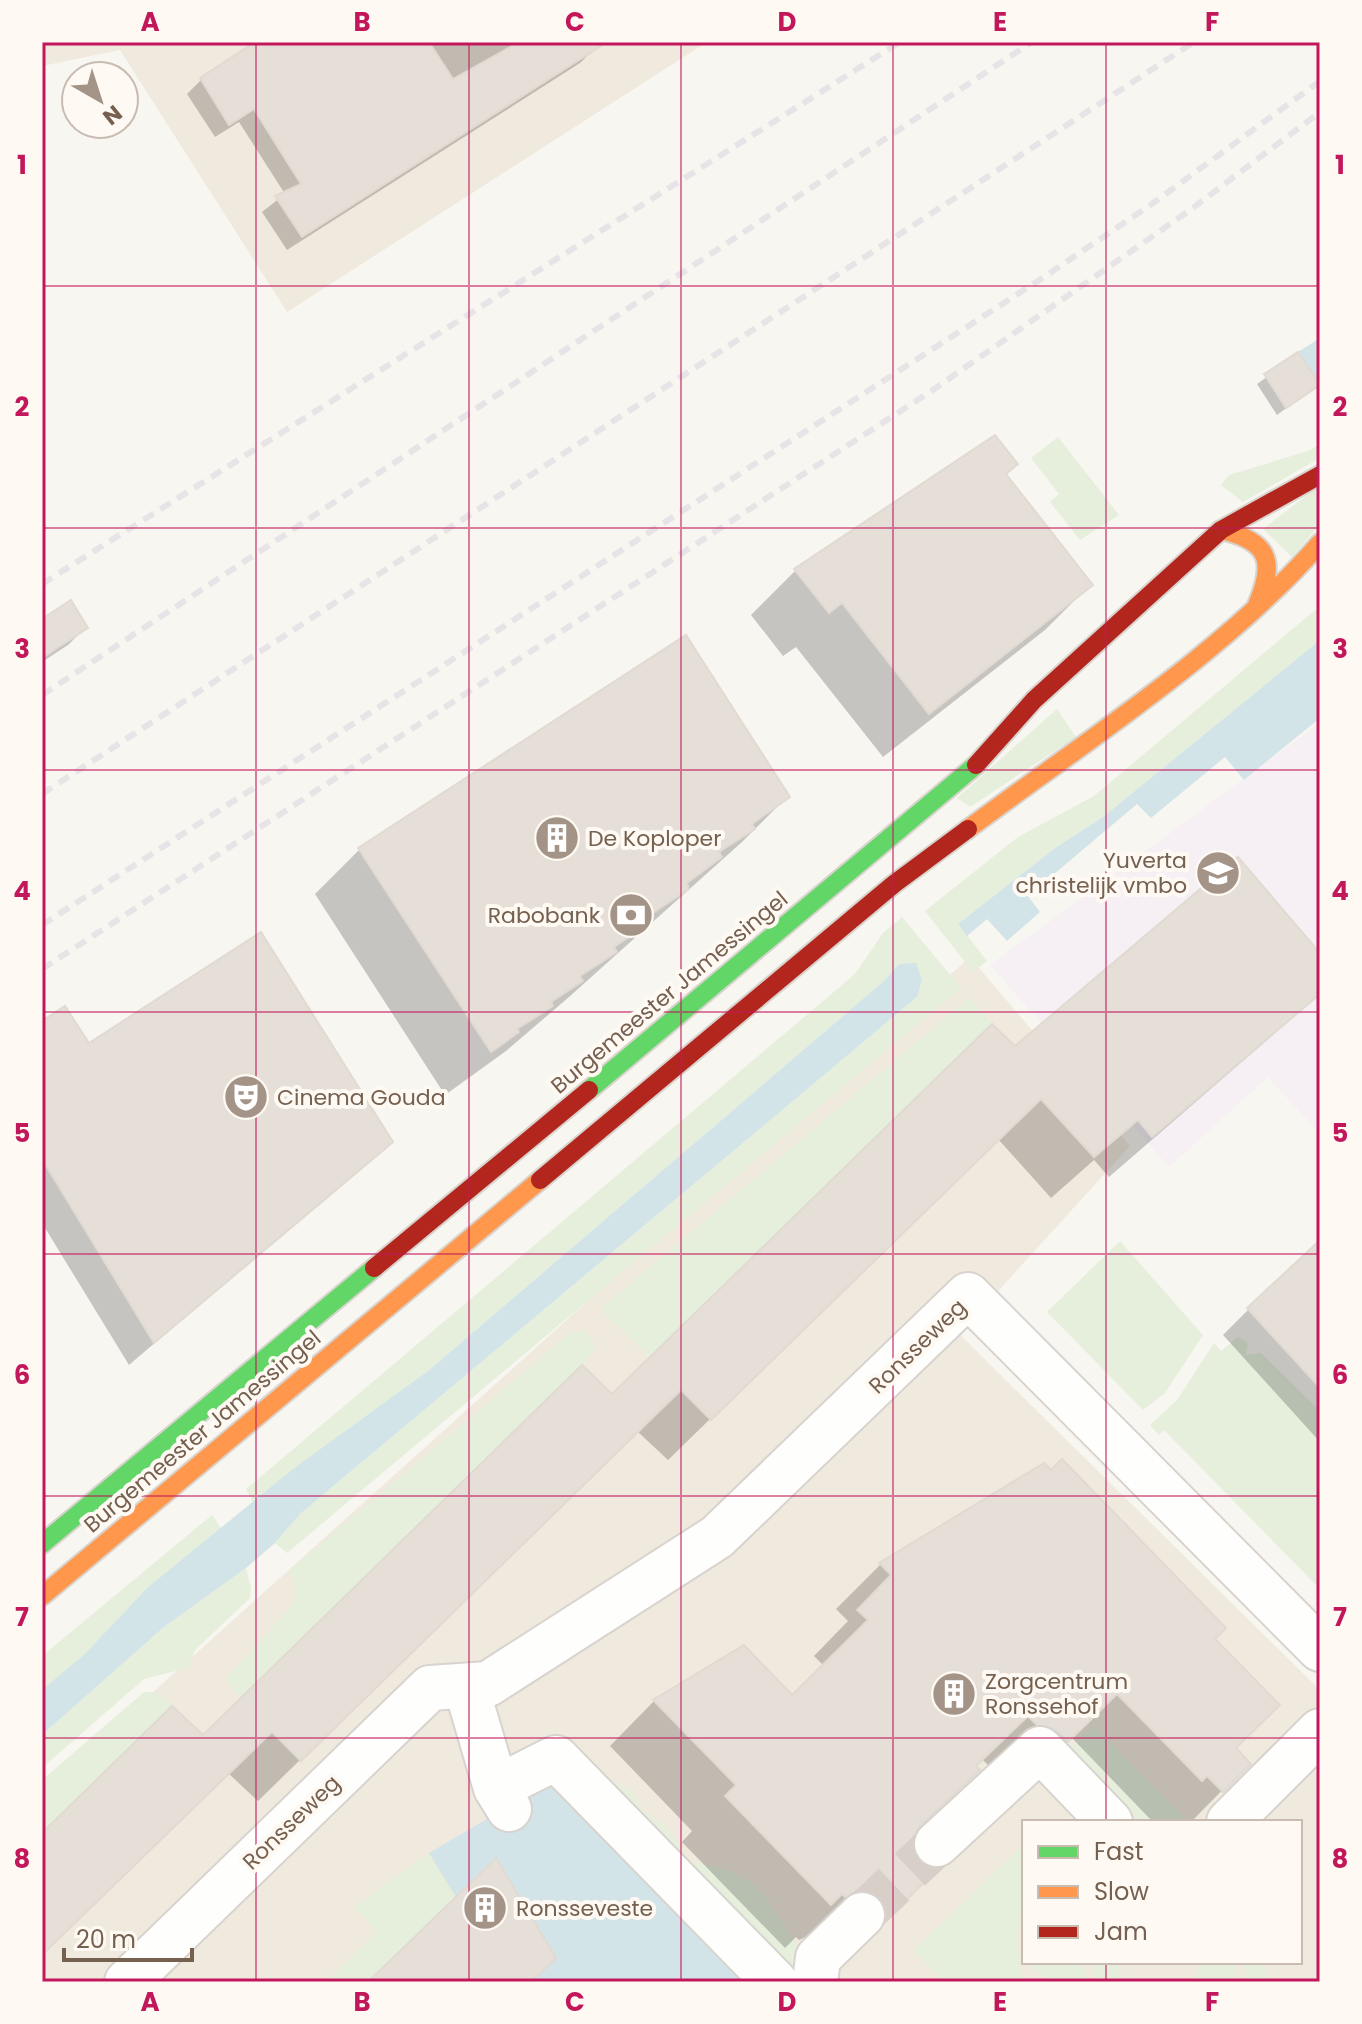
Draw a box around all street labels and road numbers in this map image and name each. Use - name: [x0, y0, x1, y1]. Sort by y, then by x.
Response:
- street label: Burgemeester Jamessingel: [544, 884, 794, 1101]
- street label: Ronsseweg: [862, 1292, 973, 1401]
- street label: Burgemeester Jamessingel: [77, 1323, 327, 1540]
- street label: Ronsseweg: [236, 1768, 347, 1877]

